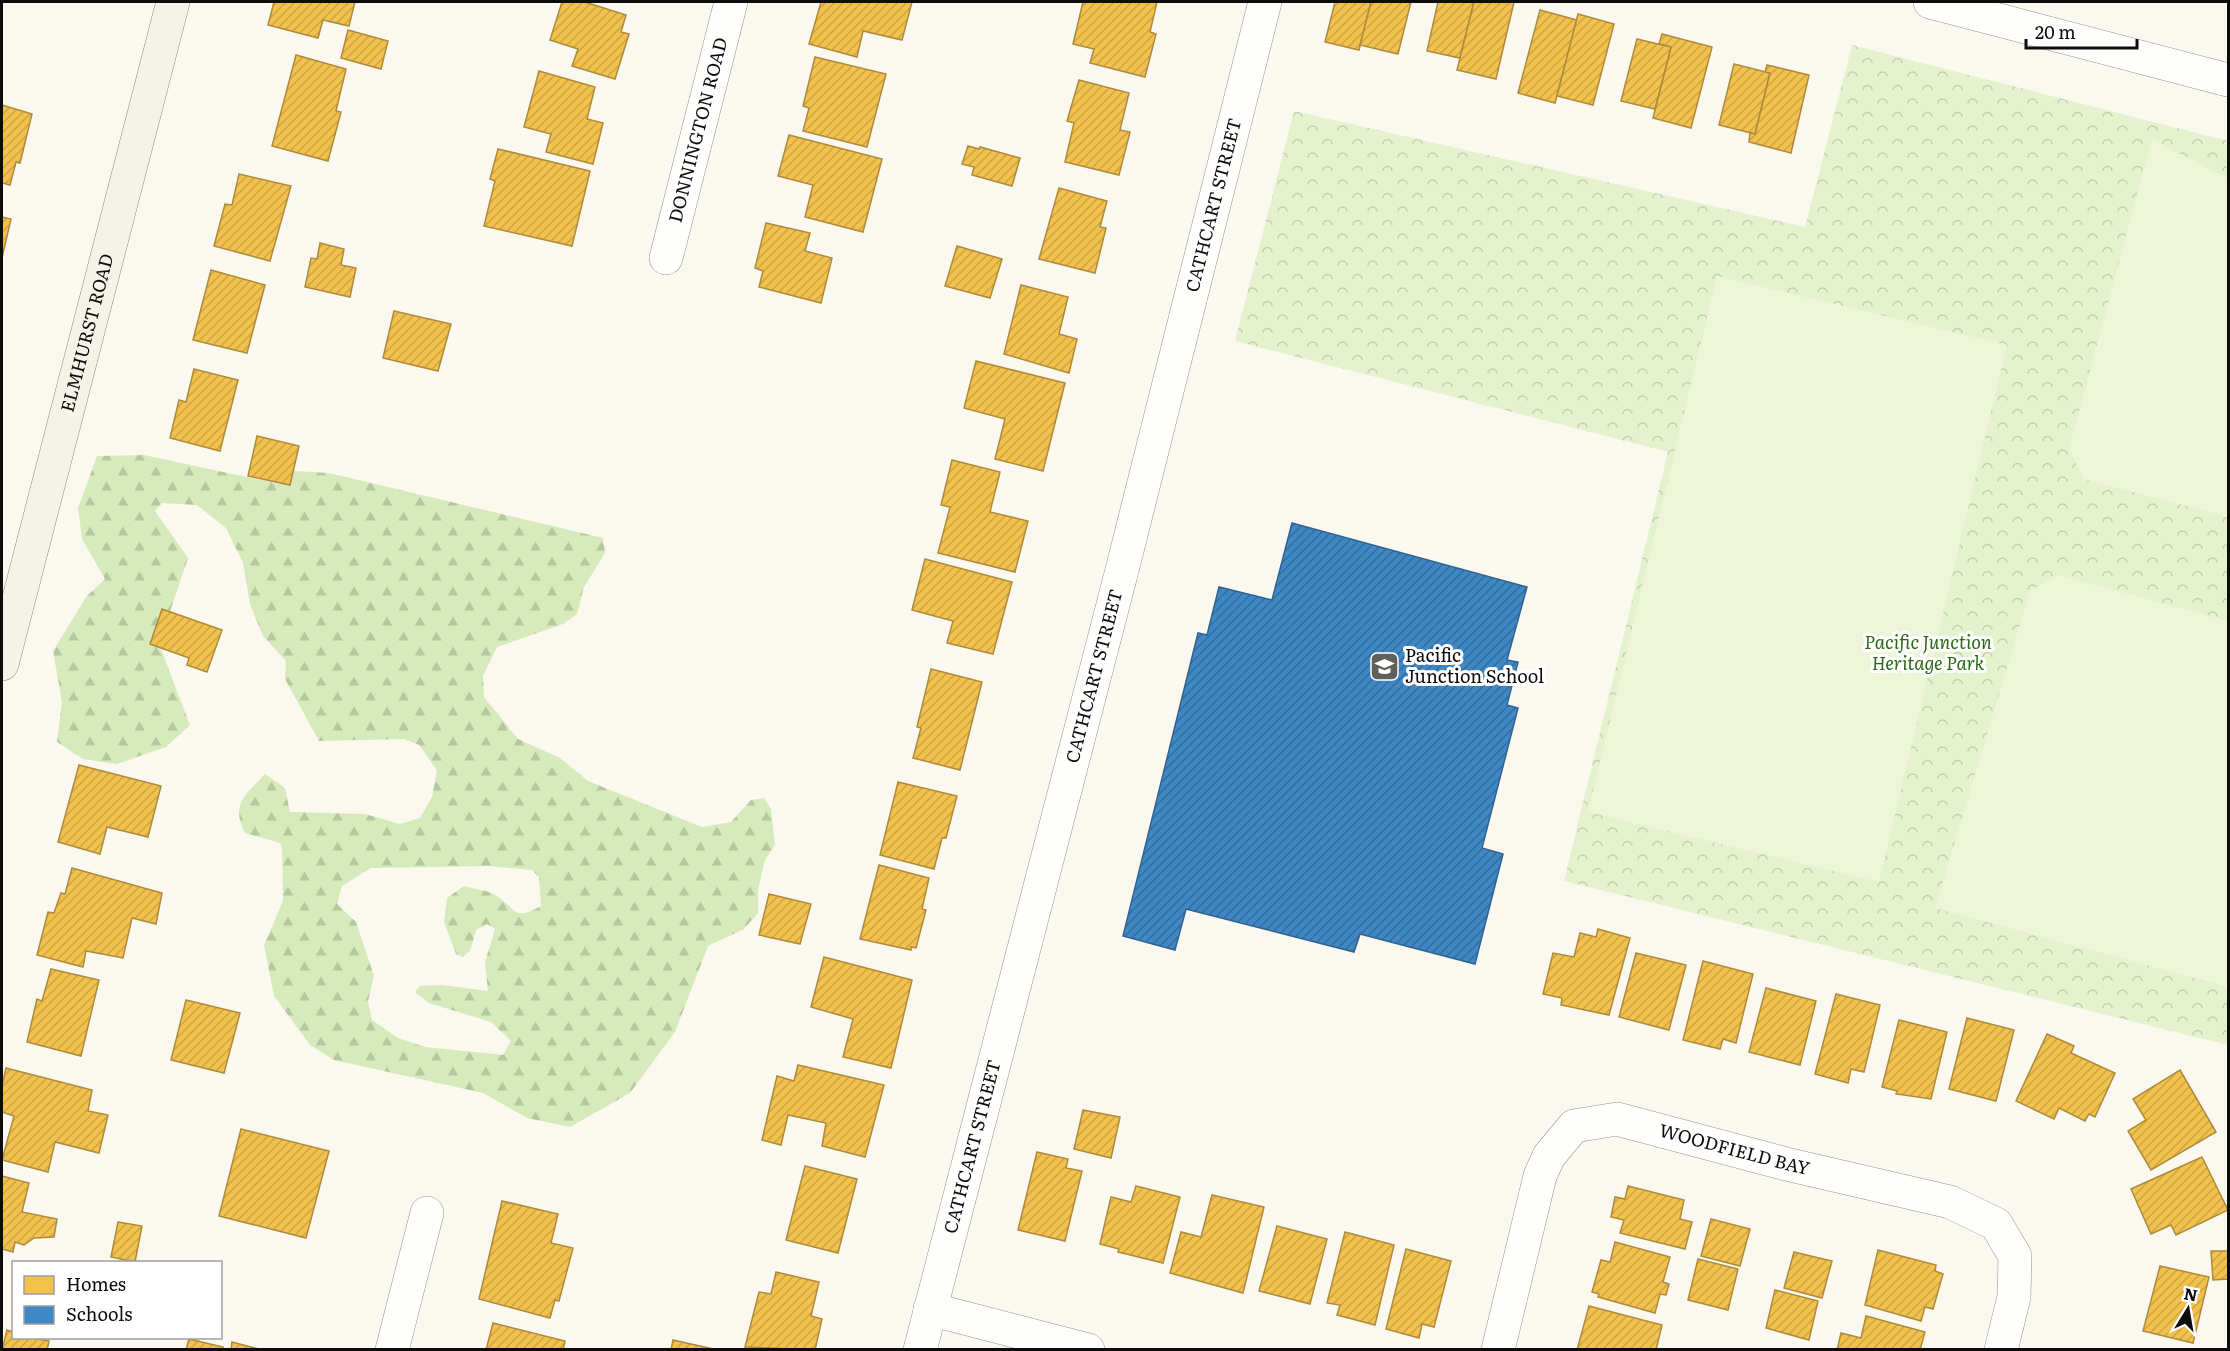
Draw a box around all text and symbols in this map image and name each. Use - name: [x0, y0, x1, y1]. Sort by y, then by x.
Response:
- scale bar: [2026, 12, 2137, 50]
- text: 20 m: [2035, 18, 2076, 45]
- street label: DONNINGTON ROAD: [661, 34, 734, 225]
- street label: CATHCART STREET: [1178, 115, 1247, 295]
- street label: ELMHURST ROAD: [53, 250, 120, 415]
- street label: CATHCART STREET: [1058, 586, 1129, 766]
- park label: Pacific Junction Heritage Park: [1864, 628, 1992, 676]
- place label: Pacific Junction School: [1405, 641, 1544, 689]
- school or university icon: Pacific Junction School: [1368, 650, 1400, 682]
- street label: CATHCART STREET: [936, 1057, 1007, 1236]
- street label: WOODFIELD BAY: [1656, 1116, 1813, 1181]
- legend: [12, 1261, 222, 1339]
- text: Homes: [66, 1270, 126, 1297]
- north arrow: [2158, 1279, 2218, 1339]
- text: N: [2182, 1280, 2200, 1306]
- text: Schools: [66, 1300, 132, 1327]

